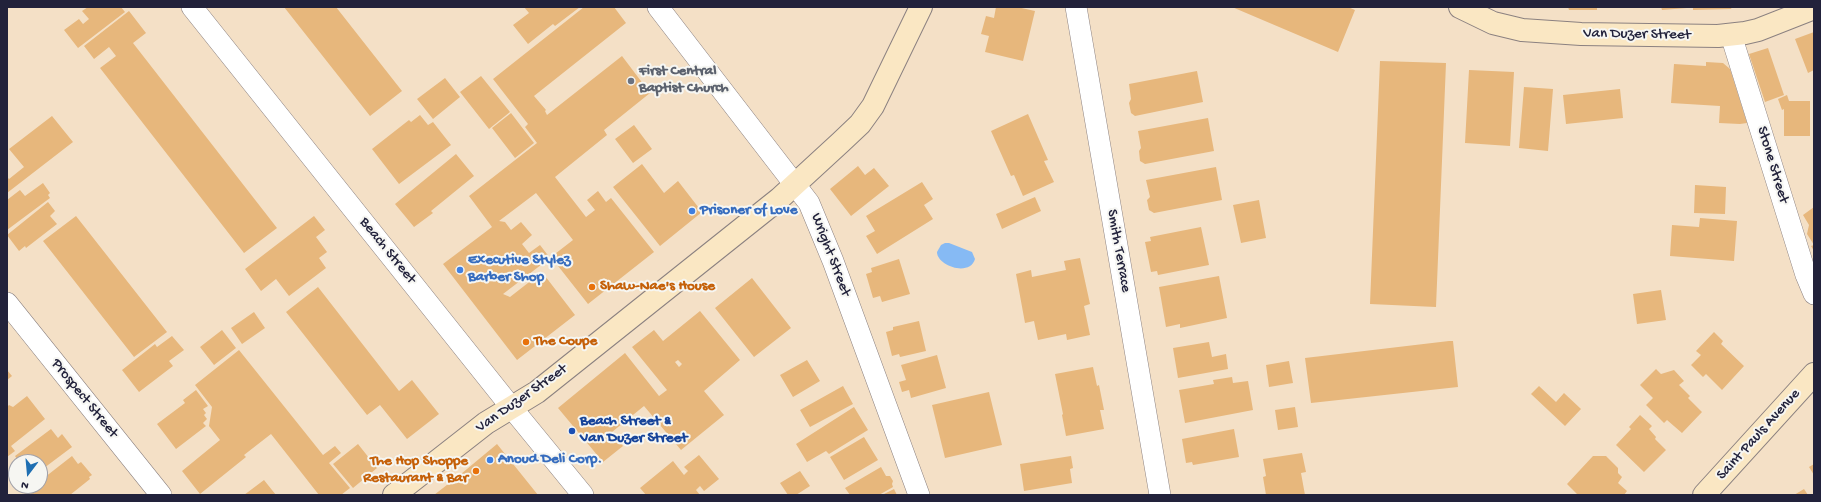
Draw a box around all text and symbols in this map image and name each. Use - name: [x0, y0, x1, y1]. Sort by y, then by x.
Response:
- street label: Van Duzer Street: [1583, 25, 1691, 45]
- place label: First Central Baptist Church: [639, 63, 729, 98]
- marker: First Central Baptist Church: [626, 76, 636, 86]
- street label: Stone Street: [1752, 124, 1792, 206]
- place label: Prisoner of Love: [700, 202, 797, 220]
- marker: Prisoner of Love: [687, 206, 697, 216]
- street label: Smith Terrace: [1102, 208, 1134, 294]
- street label: Wright Street: [806, 211, 854, 299]
- street label: Beach Street: [355, 214, 419, 288]
- place label: Executive Stylez Barber Shop: [468, 252, 571, 287]
- marker: Executive Stylez Barber Shop: [455, 265, 465, 275]
- place label: Shaw-Nae's House: [600, 278, 715, 296]
- marker: Shaw-Nae's House: [587, 282, 597, 292]
- place label: The Coupe: [534, 333, 597, 351]
- marker: The Coupe: [521, 337, 531, 347]
- street label: Prospect Street: [47, 356, 121, 442]
- street label: Van Duzer Street: [473, 361, 571, 437]
- street label: Saint Pauls Avenue: [1713, 386, 1805, 484]
- place label: Beach Street & Van Duzer Street: [580, 413, 687, 448]
- marker: Beach Street & Van Duzer Street: [567, 426, 577, 436]
- place label: Anoud Deli Corp.: [498, 451, 602, 469]
- place label: The Hop Shoppe Restaurant & Bar: [363, 453, 468, 488]
- north arrow: [8, 454, 48, 494]
- marker: Anoud Deli Corp.: [485, 455, 495, 465]
- marker: The Hop Shoppe Restaurant & Bar: [471, 466, 481, 476]
- text: N: [20, 478, 30, 491]

